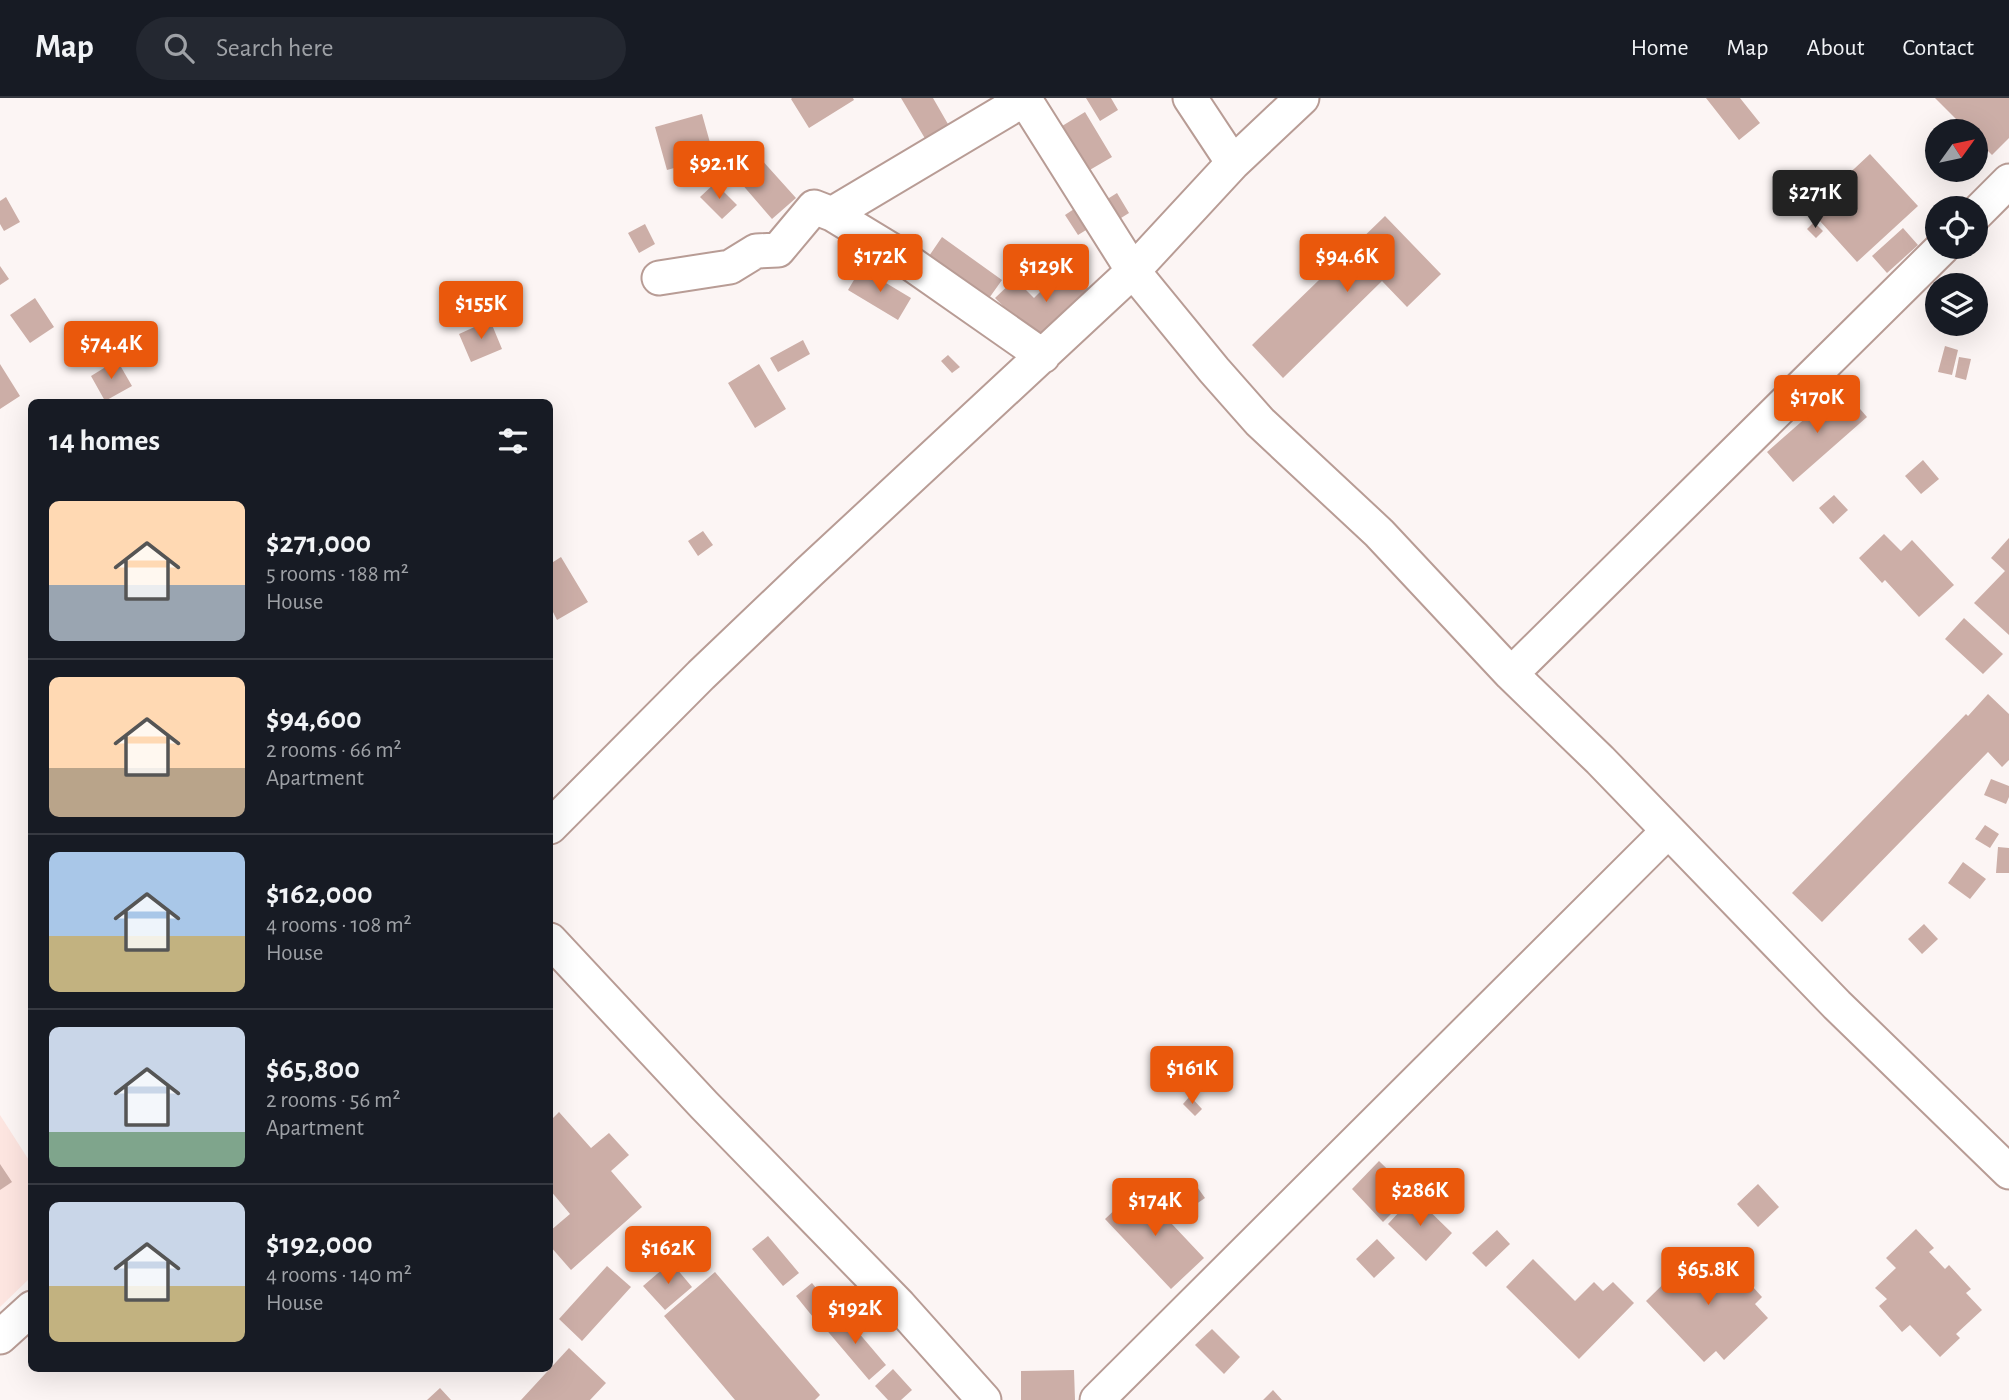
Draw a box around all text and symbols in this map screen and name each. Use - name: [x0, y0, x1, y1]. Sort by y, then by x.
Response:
- search box: [136, 17, 626, 80]
- icon: search: [160, 29, 198, 67]
- text: Map: [35, 31, 94, 64]
- text: Search here: [216, 35, 334, 61]
- text: Home: [1631, 36, 1689, 60]
- text: Map: [1727, 36, 1769, 60]
- text: About: [1807, 36, 1864, 60]
- text: Contact: [1902, 36, 1974, 60]
- north arrow: [1925, 119, 1988, 182]
- map controls: [1925, 119, 1988, 336]
- pin: $92.1K: [662, 141, 776, 201]
- text: $92.1K: [689, 152, 749, 175]
- pin: $271K: [1766, 170, 1864, 230]
- text: $271K: [1789, 181, 1841, 204]
- button: locate: [1925, 196, 1988, 259]
- pin: $172K: [831, 234, 929, 294]
- pin: $94.6K: [1290, 234, 1404, 294]
- pin: $129K: [997, 244, 1095, 304]
- text: $172K: [854, 245, 906, 268]
- text: $94.6K: [1316, 245, 1378, 268]
- text: $129K: [1019, 255, 1073, 278]
- button: layers: [1925, 273, 1988, 336]
- pin: $155K: [432, 282, 530, 341]
- text: $155K: [455, 292, 507, 315]
- pin: $74.4K: [54, 322, 168, 381]
- text: $74.4K: [80, 332, 142, 355]
- pin: $170K: [1768, 376, 1866, 435]
- text: $170K: [1790, 386, 1844, 409]
- icon: filters: [494, 422, 532, 460]
- text: 14 homes: [49, 426, 160, 456]
- text: $271,000: [266, 528, 371, 558]
- icon: home: [105, 529, 189, 613]
- text: 5 rooms · 188 m²: [266, 563, 409, 586]
- text: House: [266, 591, 323, 614]
- text: $94,600: [266, 704, 362, 734]
- icon: home: [105, 705, 189, 789]
- text: 2 rooms · 66 m²: [266, 739, 402, 762]
- text: Apartment: [266, 767, 364, 790]
- text: $162,000: [266, 879, 373, 909]
- icon: home: [105, 880, 189, 964]
- text: 4 rooms · 108 m²: [266, 914, 412, 937]
- text: House: [266, 942, 323, 965]
- pin: $161K: [1143, 1046, 1241, 1106]
- text: $65,800: [266, 1054, 360, 1084]
- icon: home: [105, 1055, 189, 1139]
- text: $161K: [1166, 1057, 1218, 1080]
- text: 2 rooms · 56 m²: [266, 1089, 400, 1112]
- text: Apartment: [266, 1117, 364, 1140]
- pin: $286K: [1371, 1168, 1469, 1228]
- pin: $174K: [1106, 1178, 1204, 1238]
- text: $286K: [1391, 1179, 1449, 1202]
- text: $174K: [1128, 1189, 1182, 1212]
- pin: $162K: [619, 1226, 717, 1286]
- text: $192,000: [266, 1229, 373, 1259]
- icon: home: [105, 1230, 189, 1314]
- text: $162K: [641, 1237, 695, 1260]
- pin: $65.8K: [1651, 1248, 1765, 1307]
- text: $65.8K: [1677, 1258, 1739, 1281]
- text: 4 rooms · 140 m²: [266, 1264, 412, 1287]
- pin: $192K: [806, 1286, 904, 1346]
- text: House: [266, 1292, 323, 1315]
- text: $192K: [828, 1297, 882, 1320]

